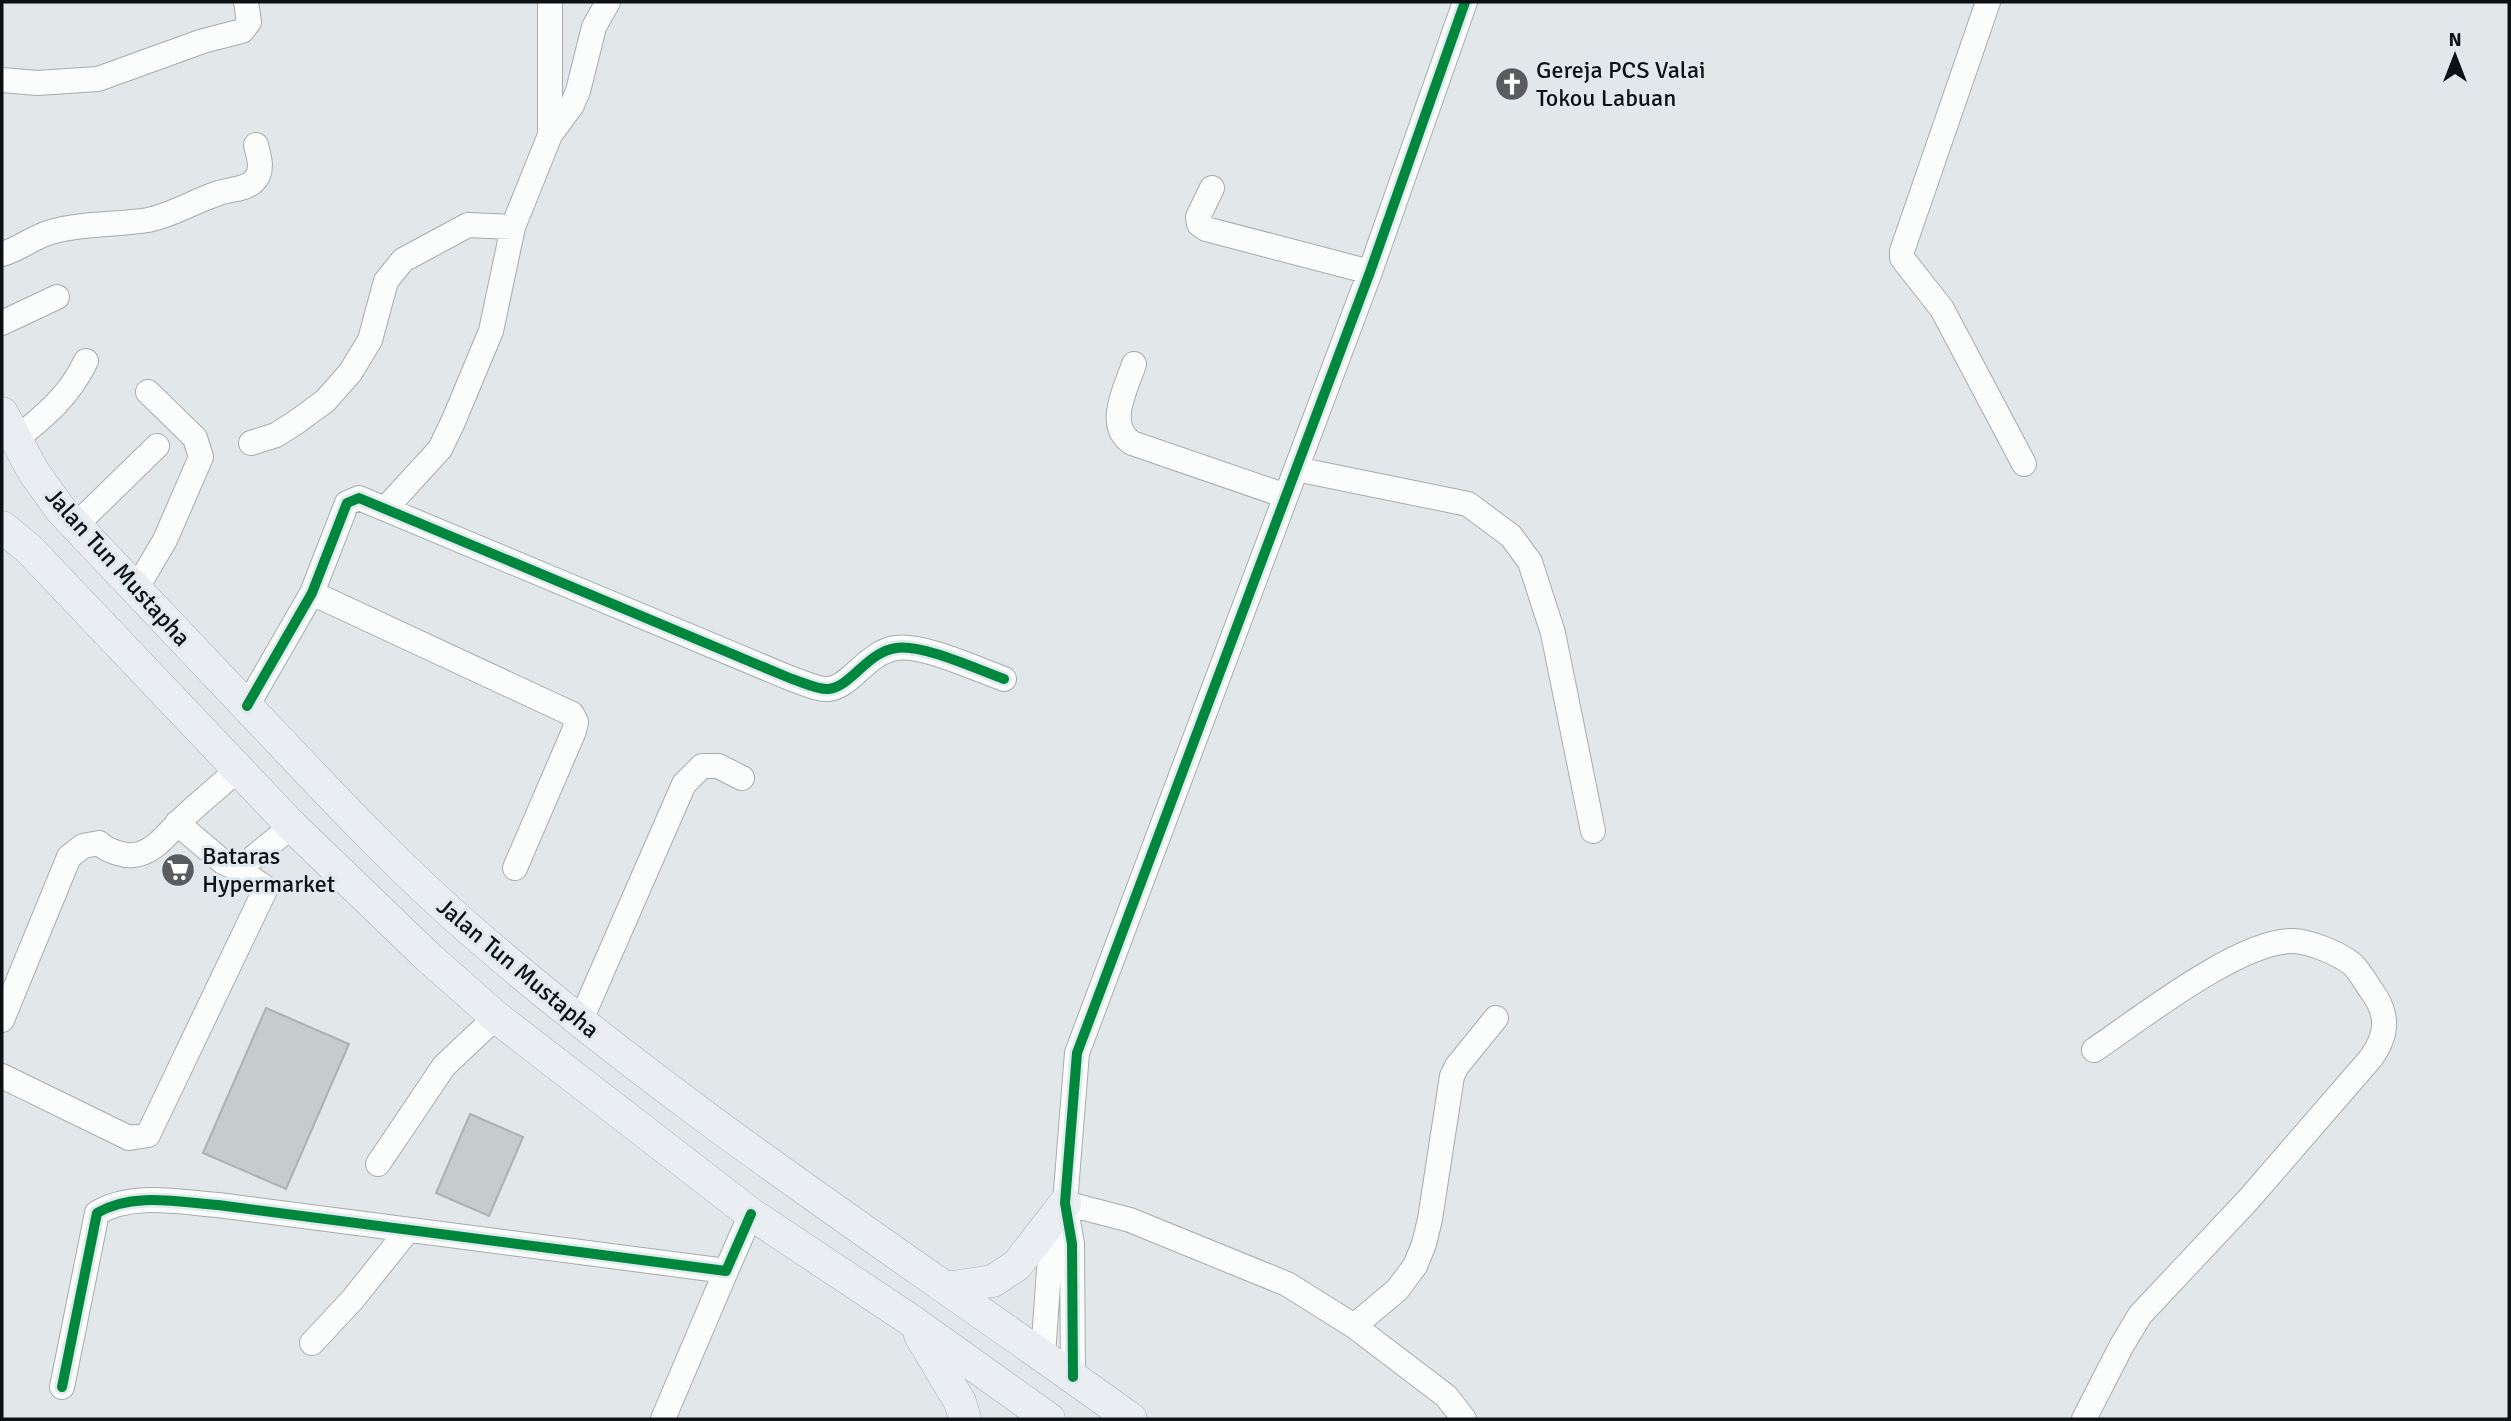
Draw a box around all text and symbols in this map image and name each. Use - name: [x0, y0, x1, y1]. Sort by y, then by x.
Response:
- north arrow: [2420, 21, 2490, 91]
- text: N: [2448, 28, 2462, 52]
- place label: Gereja PCS Valai Tokou Labuan: [1536, 55, 1706, 113]
- church icon: Gereja PCS Valai Tokou Labuan: [1493, 65, 1531, 103]
- street label: Jalan Tun Mustapha: [39, 482, 197, 652]
- place label: Bataras Hypermarket: [202, 841, 335, 899]
- supermarket icon: Bataras Hypermarket: [159, 851, 197, 889]
- street label: Jalan Tun Mustapha: [431, 891, 605, 1045]

